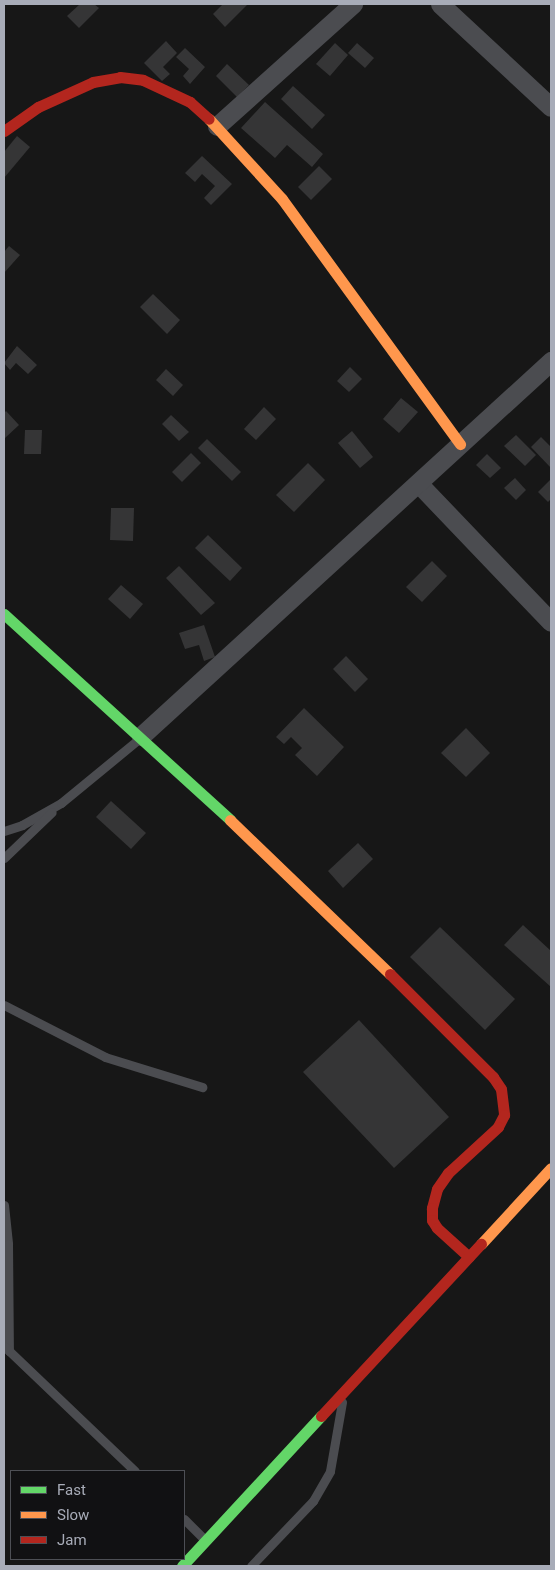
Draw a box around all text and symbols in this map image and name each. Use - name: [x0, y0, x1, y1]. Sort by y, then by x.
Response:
- legend: [10, 1470, 185, 1560]
- text: Fast: [57, 1481, 86, 1499]
- text: Slow: [57, 1506, 89, 1524]
- text: Jam: [57, 1531, 87, 1549]

